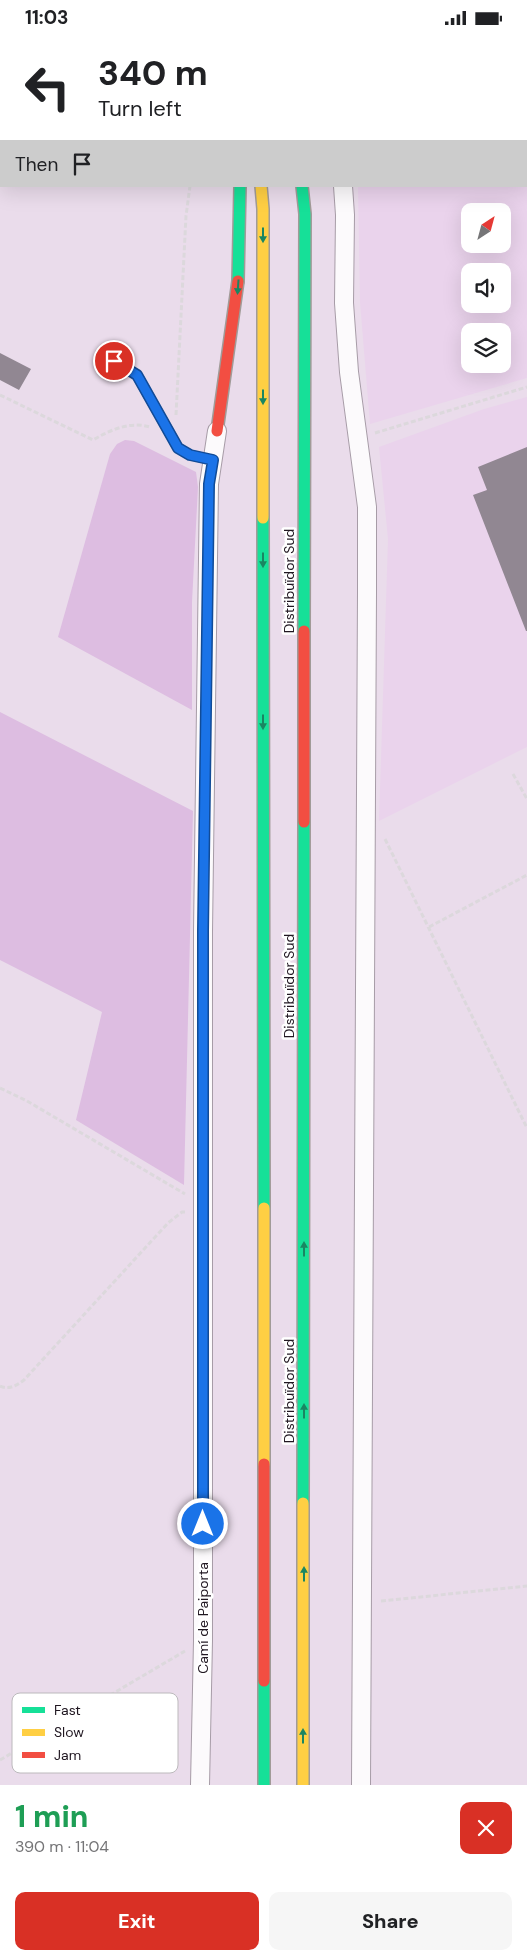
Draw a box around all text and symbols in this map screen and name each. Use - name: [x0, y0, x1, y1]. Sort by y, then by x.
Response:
- text: 11:03: [25, 5, 69, 30]
- text: 340 m: [98, 50, 208, 96]
- icon: left: [15, 55, 80, 120]
- text: Turn left: [98, 94, 182, 123]
- icon: arrive: [68, 150, 96, 178]
- text: Then: [15, 152, 58, 177]
- north arrow: [461, 203, 511, 253]
- map controls: [461, 203, 511, 373]
- one-way arrow: [259, 227, 267, 243]
- button: sound: [461, 263, 511, 313]
- one-way arrow: [233, 280, 241, 296]
- button: layers: [461, 323, 511, 373]
- pin: [93, 340, 135, 382]
- icon: arrive: [100, 347, 128, 375]
- one-way arrow: [259, 390, 267, 406]
- street label: Distribuïdor Sud: [280, 529, 298, 633]
- one-way arrow: [259, 552, 267, 568]
- one-way arrow: [259, 715, 267, 731]
- street label: Distribuïdor Sud: [280, 934, 298, 1038]
- one-way arrow: [300, 1241, 308, 1257]
- street label: Distribuïdor Sud: [280, 1339, 298, 1443]
- one-way arrow: [300, 1403, 308, 1419]
- position arrow: [176, 1497, 228, 1549]
- street label: Camí de Paiporta: [194, 1562, 212, 1674]
- one-way arrow: [300, 1566, 308, 1582]
- legend: [12, 1693, 178, 1773]
- text: Fast: [54, 1701, 81, 1719]
- text: Slow: [54, 1723, 84, 1741]
- one-way arrow: [299, 1728, 307, 1744]
- text: Jam: [54, 1746, 81, 1764]
- text: 1 min: [15, 1797, 88, 1836]
- button: close: [460, 1802, 512, 1854]
- text: 390 m · 11:04: [15, 1836, 109, 1857]
- button: Exit: [15, 1892, 259, 1950]
- button: Share: [269, 1892, 512, 1950]

